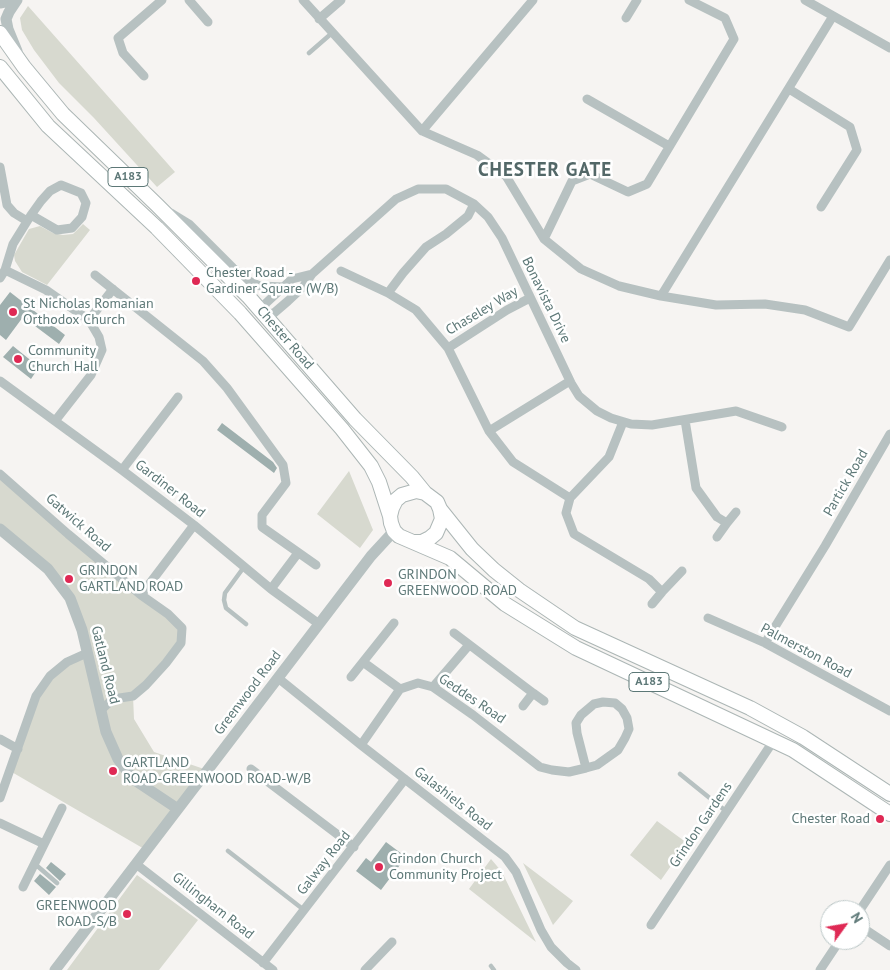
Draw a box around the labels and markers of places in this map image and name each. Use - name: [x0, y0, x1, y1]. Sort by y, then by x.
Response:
- place label: Chester Road - Gardiner Square (W/B): [206, 265, 338, 298]
- marker: Chester Road - Gardiner Square (W/B): [190, 275, 202, 287]
- place label: St Nicholas Romanian Orthodox Church: [23, 296, 154, 328]
- marker: St Nicholas Romanian Orthodox Church: [7, 306, 19, 318]
- place label: Community Church Hall: [28, 343, 98, 376]
- marker: Community Church Hall: [12, 353, 24, 365]
- place label: GRINDON GARTLAND ROAD: [79, 563, 183, 596]
- place label: GRINDON GREENWOOD ROAD: [398, 567, 517, 600]
- marker: GRINDON GARTLAND ROAD: [63, 573, 75, 585]
- marker: GRINDON GREENWOOD ROAD: [382, 577, 394, 589]
- place label: GARTLAND ROAD-GREENWOOD ROAD-W/B: [123, 755, 311, 788]
- marker: GARTLAND ROAD-GREENWOOD ROAD-W/B: [107, 765, 119, 777]
- place label: Chester Road: [792, 811, 870, 827]
- marker: Chester Road: [874, 813, 886, 825]
- place label: Grindon Church Community Project: [389, 851, 502, 884]
- marker: Grindon Church Community Project: [373, 861, 385, 873]
- place label: GREENWOOD ROAD-S/B: [36, 898, 117, 930]
- marker: GREENWOOD ROAD-S/B: [121, 908, 133, 920]

